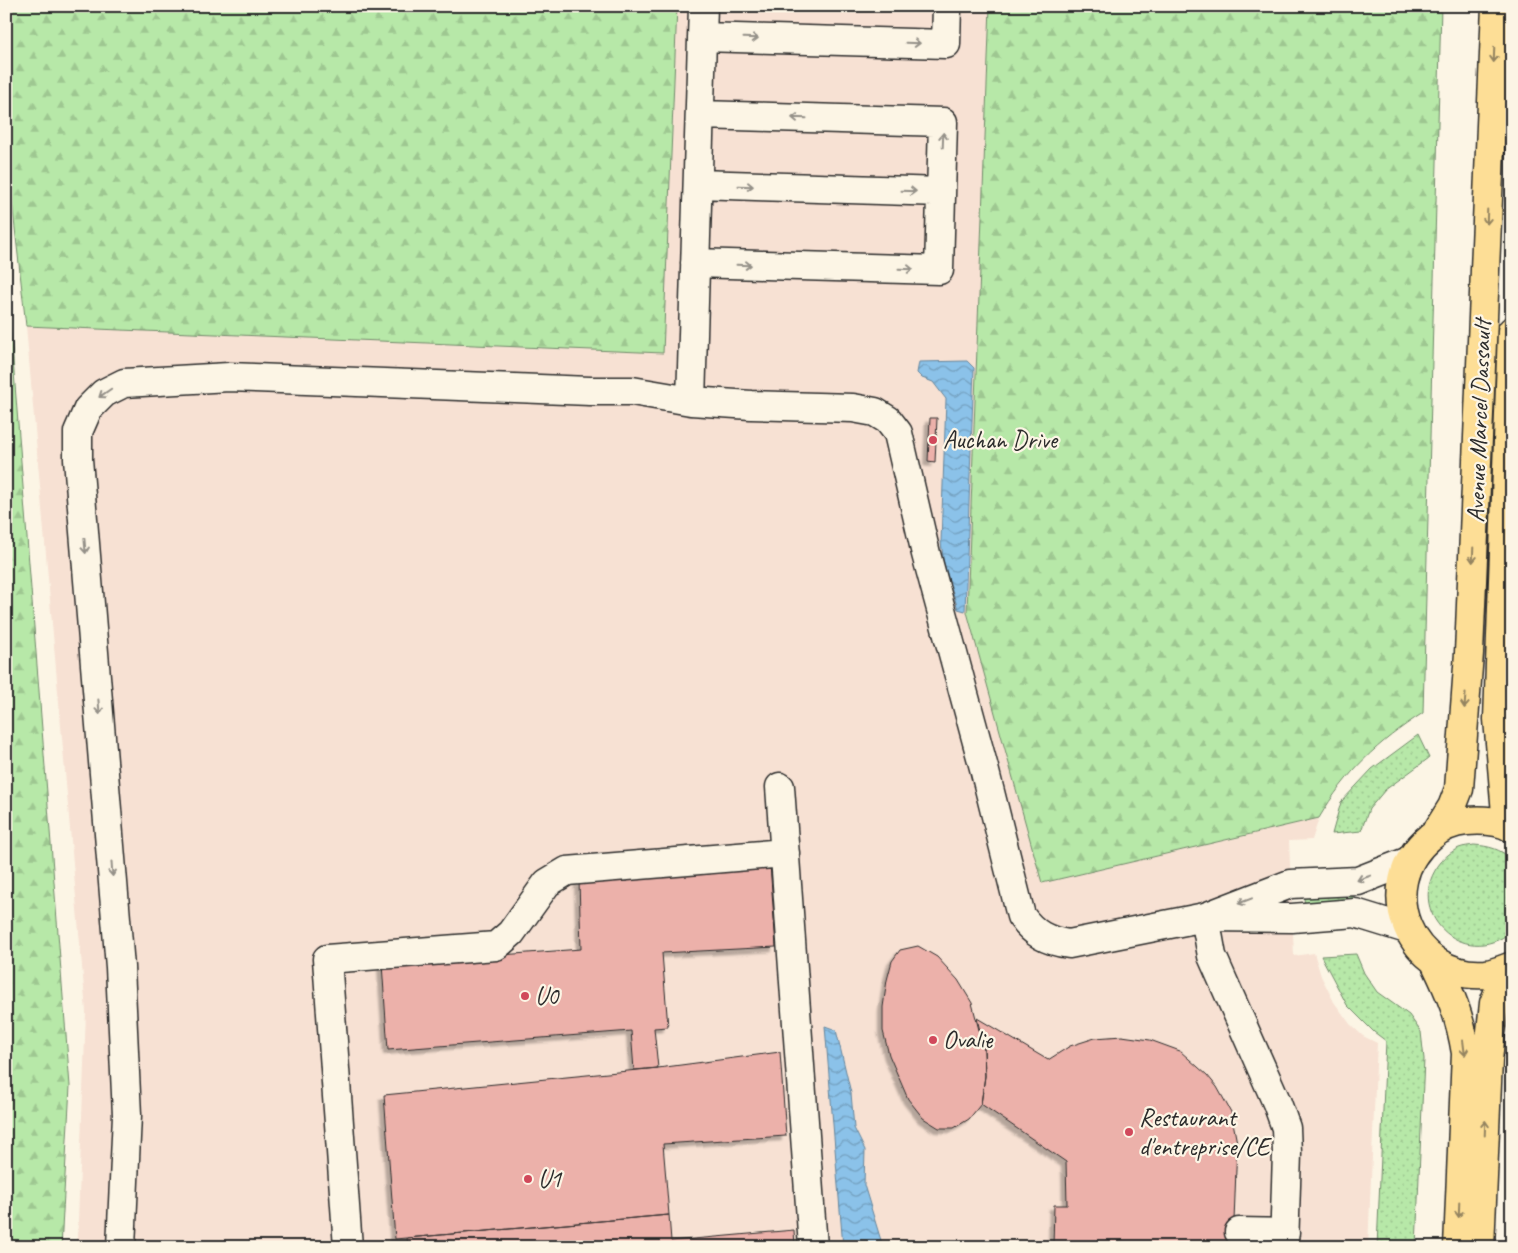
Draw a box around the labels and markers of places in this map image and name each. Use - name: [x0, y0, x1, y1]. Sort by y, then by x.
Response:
- place label: Auchan Drive: [943, 424, 1059, 456]
- marker: Auchan Drive: [927, 434, 939, 446]
- place label: U0: [535, 980, 560, 1012]
- marker: U0: [519, 990, 531, 1002]
- place label: Ovalie: [943, 1024, 994, 1056]
- marker: Ovalie: [927, 1034, 939, 1046]
- place label: Restaurant d'entreprise/CE: [1139, 1102, 1272, 1163]
- marker: Restaurant d'entreprise/CE: [1123, 1126, 1135, 1138]
- place label: U1: [538, 1163, 563, 1195]
- marker: U1: [522, 1173, 534, 1185]

